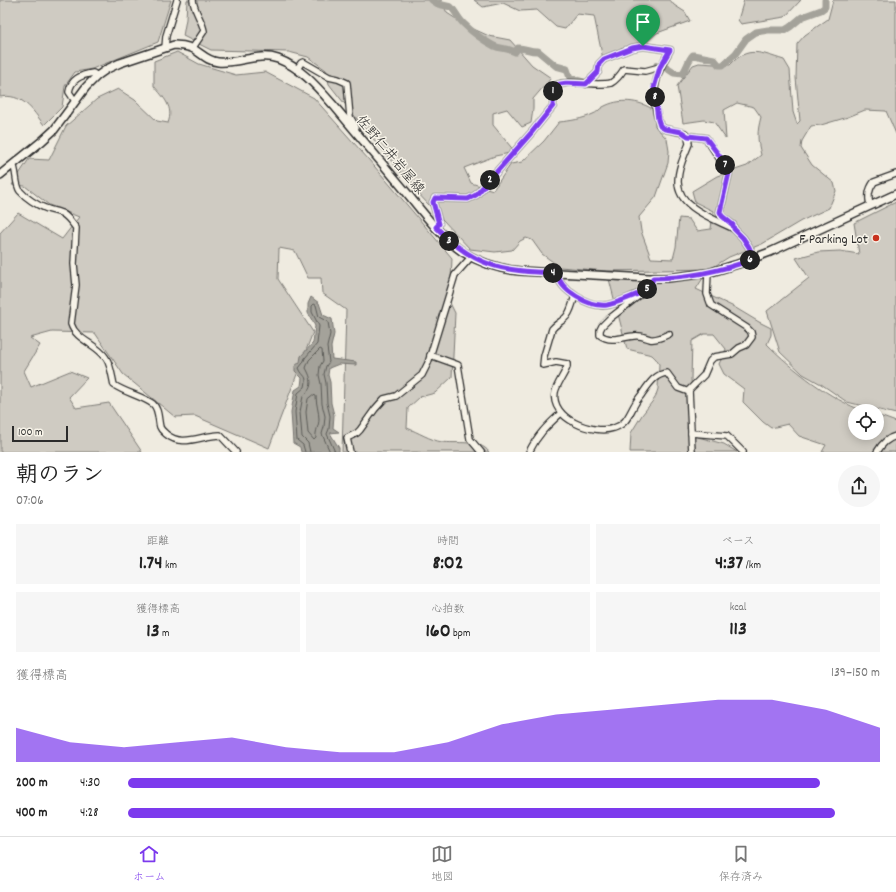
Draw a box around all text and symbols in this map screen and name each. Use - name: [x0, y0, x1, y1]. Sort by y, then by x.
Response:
- pin: [626, 5, 660, 46]
- icon: arrive: [632, 11, 654, 33]
- pin: 1: [543, 81, 563, 101]
- text: 1: [552, 83, 554, 99]
- pin: 8: [645, 87, 665, 107]
- text: 8: [653, 89, 657, 105]
- street label: 佐野仁井岩屋線: [350, 111, 429, 199]
- pin: 7: [715, 155, 735, 175]
- text: 7: [723, 157, 727, 173]
- pin: 2: [480, 170, 500, 190]
- text: 2: [488, 172, 492, 188]
- place label: F Parking Lot: [799, 230, 868, 250]
- pin: 3: [439, 231, 459, 251]
- text: 3: [447, 233, 451, 249]
- marker: F Parking Lot: [871, 233, 881, 243]
- pin: 6: [740, 250, 760, 270]
- text: 6: [747, 252, 753, 268]
- pin: 4: [543, 263, 563, 283]
- text: 4: [551, 265, 555, 281]
- pin: 5: [637, 279, 657, 299]
- text: 5: [644, 281, 650, 297]
- map controls: [848, 404, 884, 440]
- button: locate: [848, 404, 884, 440]
- scale bar: [12, 424, 68, 443]
- text: 100 m: [18, 425, 42, 441]
- text: 朝のラン: [16, 461, 104, 492]
- button: share: [838, 465, 880, 507]
- text: 07:06: [16, 492, 44, 511]
- text: 距離: [147, 534, 169, 550]
- text: 時間: [437, 534, 459, 550]
- text: ペース: [722, 534, 754, 550]
- text: 1.74: [139, 550, 163, 578]
- text: 8:02: [433, 550, 463, 578]
- text: 4:37: [715, 550, 743, 578]
- text: km: [163, 558, 177, 574]
- text: /km: [743, 558, 761, 574]
- text: kcal: [730, 600, 746, 616]
- text: 獲得標高: [136, 602, 180, 618]
- text: 心拍数: [432, 602, 465, 618]
- text: 113: [729, 616, 747, 644]
- text: 13: [146, 618, 160, 646]
- text: 160: [425, 618, 451, 646]
- text: m: [160, 626, 170, 642]
- text: bpm: [451, 626, 471, 642]
- text: 139–150 m: [831, 664, 880, 683]
- text: 獲得標高: [16, 667, 68, 686]
- text: 200 m: [16, 774, 48, 793]
- text: 4:30: [80, 774, 100, 793]
- text: 400 m: [16, 804, 47, 823]
- text: 4:28: [80, 804, 98, 823]
- tab: ホーム: [133, 843, 165, 886]
- tab: 地図: [431, 843, 453, 886]
- tab: 保存済み: [719, 843, 763, 886]

